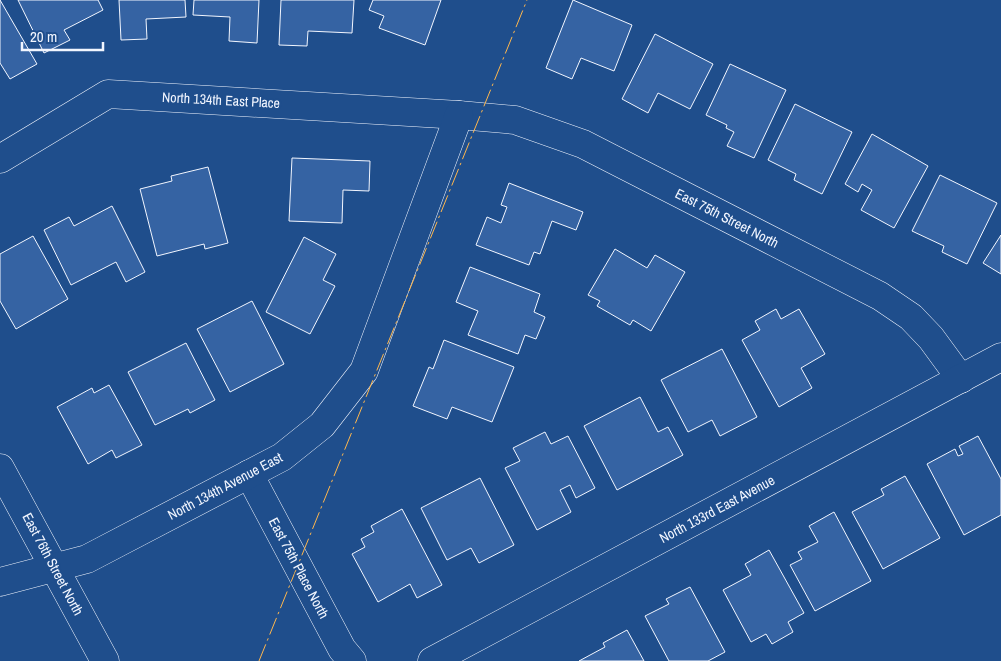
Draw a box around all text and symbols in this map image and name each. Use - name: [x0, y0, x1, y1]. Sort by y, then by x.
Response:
- scale bar: [22, 20, 104, 52]
- text: 20 m: [30, 26, 57, 47]
- street label: North 134th East Place: [162, 88, 280, 112]
- street label: East 75th Street North: [672, 184, 782, 252]
- street label: North 134th Avenue East: [165, 448, 285, 524]
- street label: North 133rd East Avenue: [656, 471, 778, 547]
- street label: East 76th Street North: [18, 510, 88, 618]
- street label: East 75th Place North: [265, 514, 333, 622]

